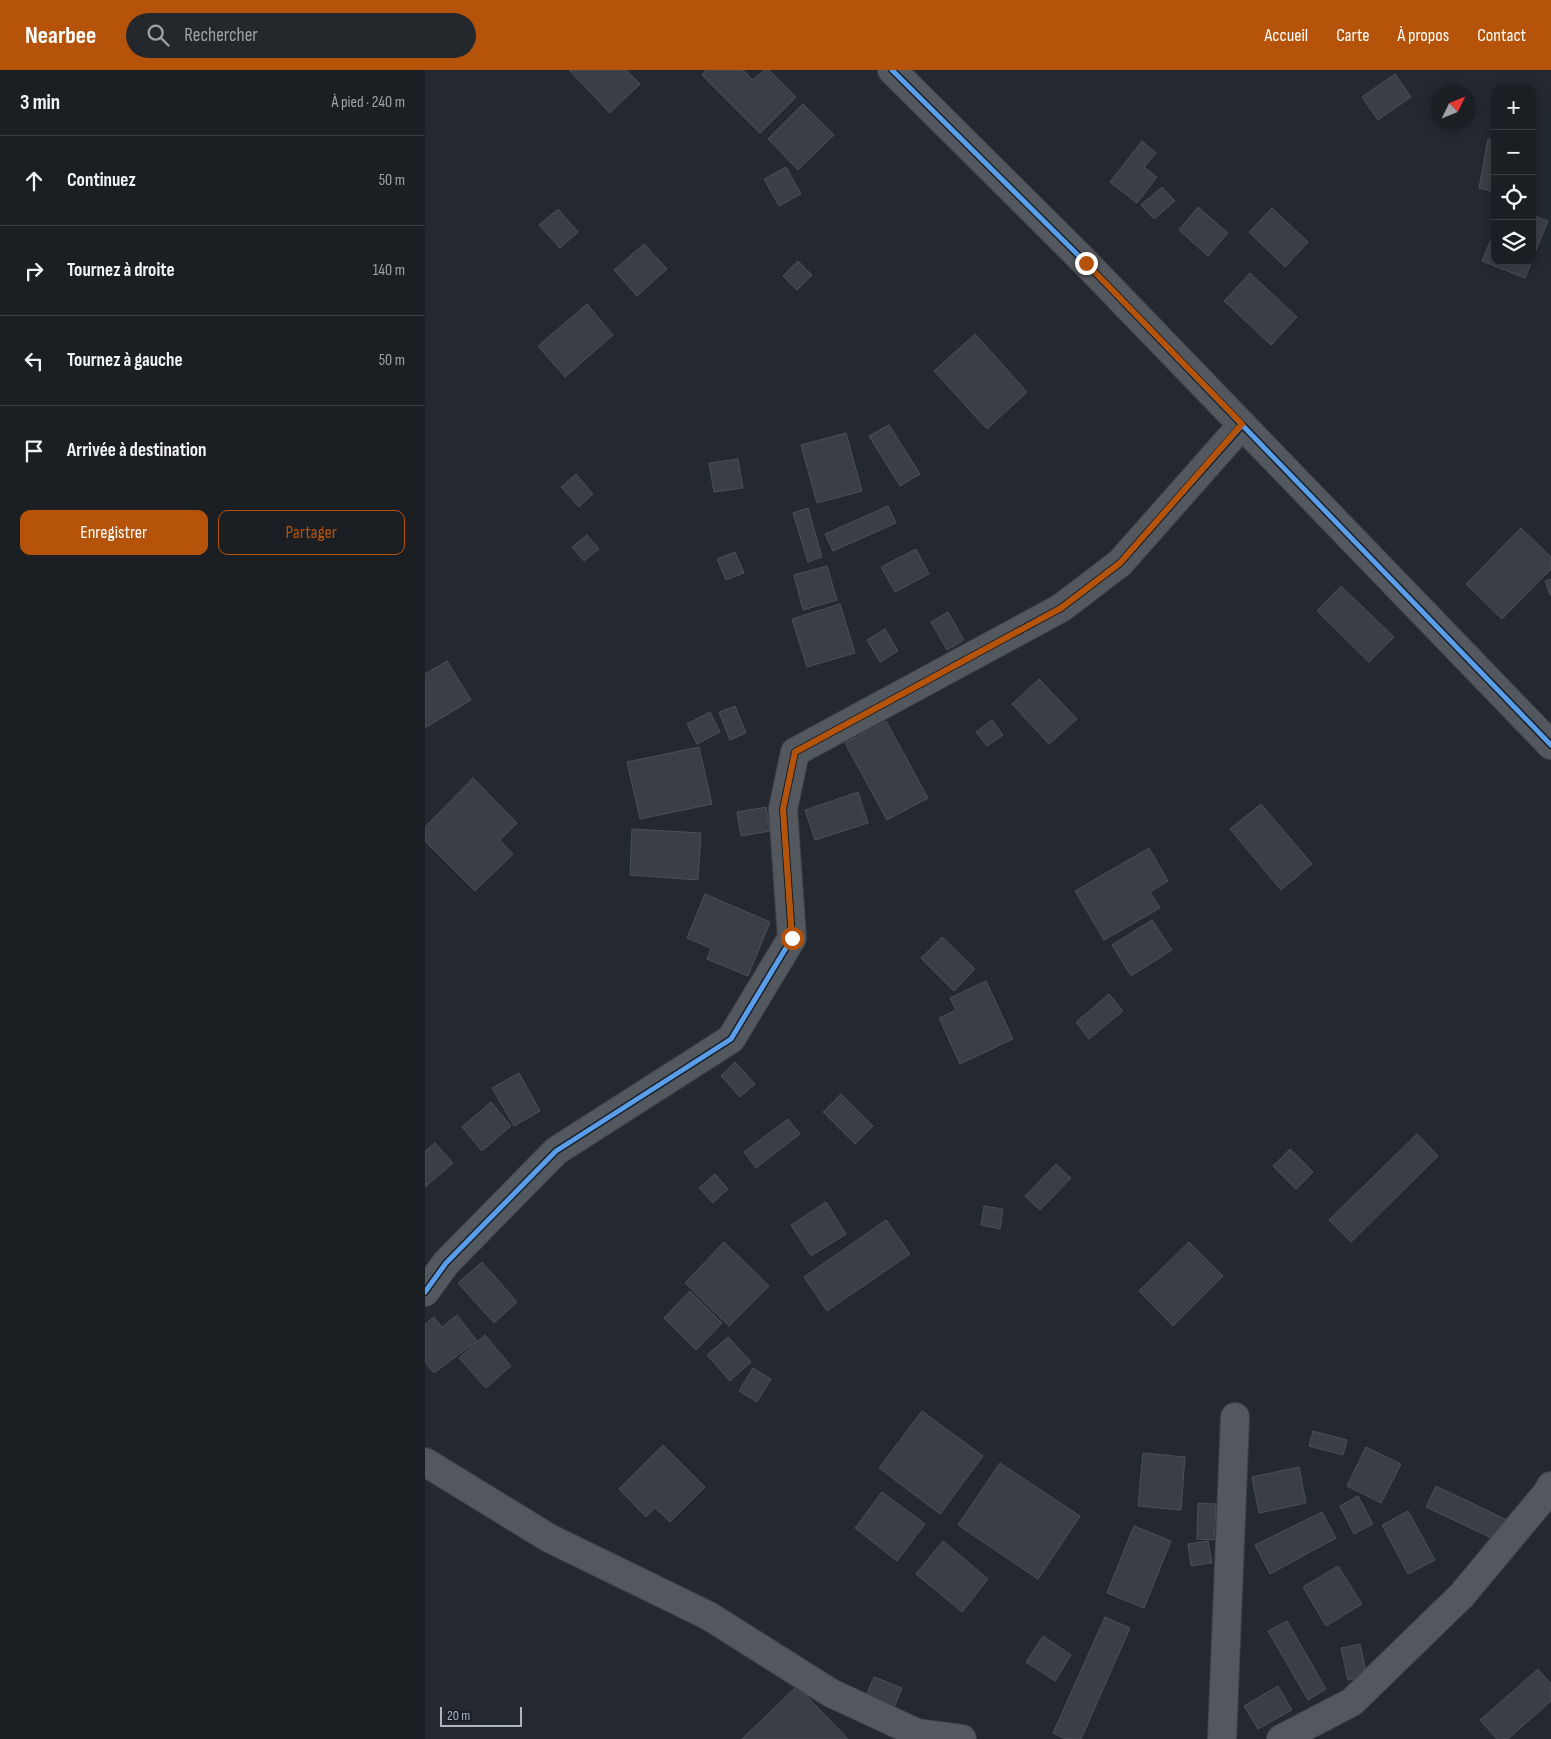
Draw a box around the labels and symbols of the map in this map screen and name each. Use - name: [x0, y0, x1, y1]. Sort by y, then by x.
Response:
- north arrow: [1431, 85, 1476, 130]
- route end: [1075, 252, 1098, 275]
- route start: [781, 927, 804, 950]
- scale bar: [440, 1704, 523, 1727]

